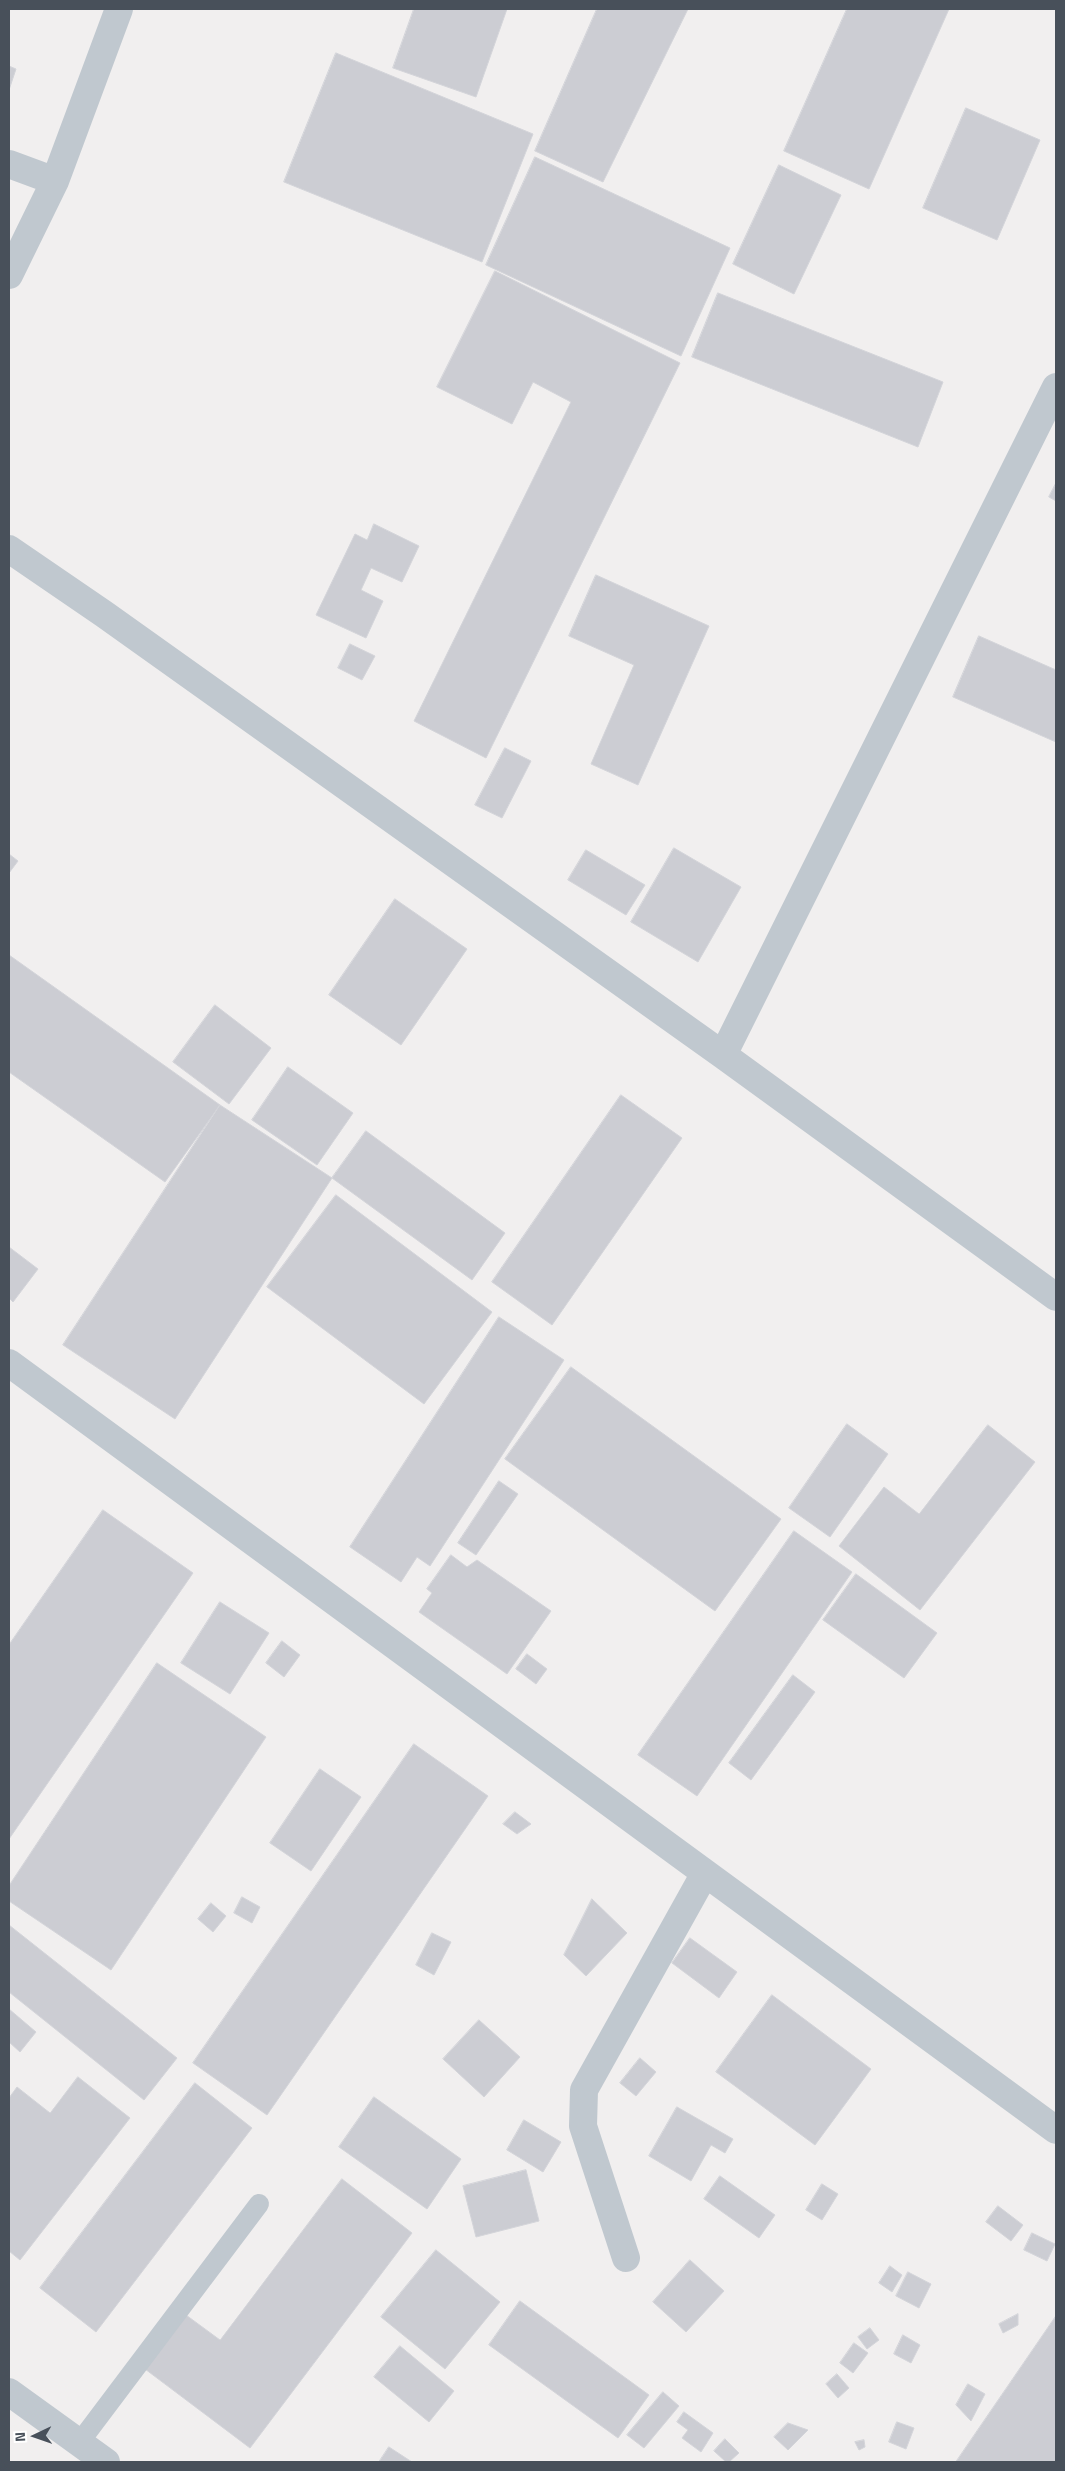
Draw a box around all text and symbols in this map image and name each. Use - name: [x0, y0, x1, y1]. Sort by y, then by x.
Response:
- north arrow: [10, 2411, 60, 2461]
- text: N: [9, 2431, 30, 2442]

